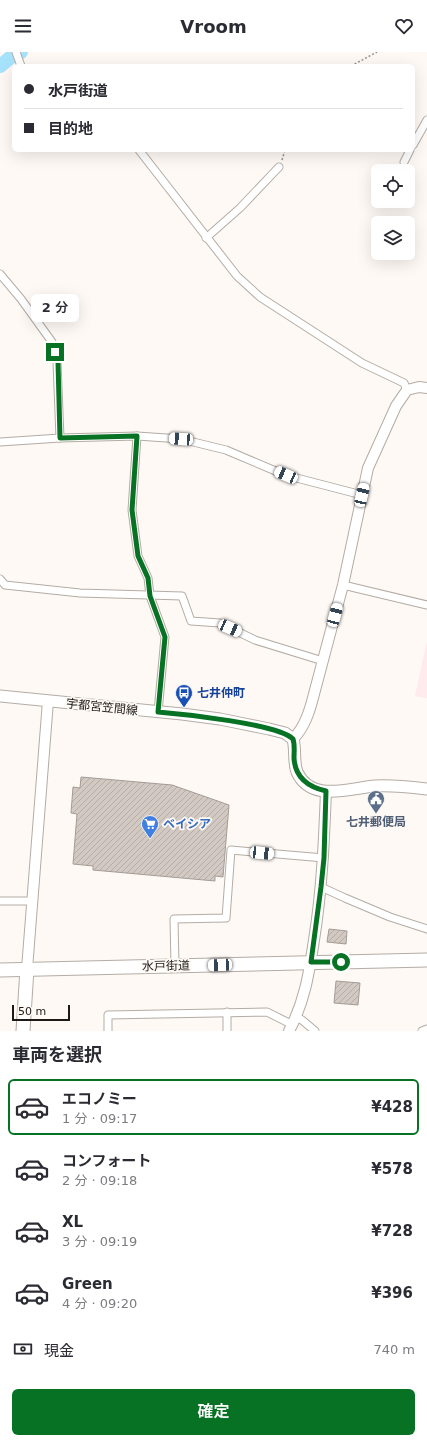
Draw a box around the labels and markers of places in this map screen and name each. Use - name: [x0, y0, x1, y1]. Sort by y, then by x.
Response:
- bus stop icon: 七井仲町: [174, 683, 194, 708]
- place label: 七井仲町: [197, 686, 245, 700]
- public building icon: 七井郵便局: [366, 789, 386, 814]
- supermarket icon: ベイシア: [140, 814, 160, 839]
- place label: 七井郵便局: [346, 815, 406, 829]
- place label: ベイシア: [163, 817, 211, 831]

